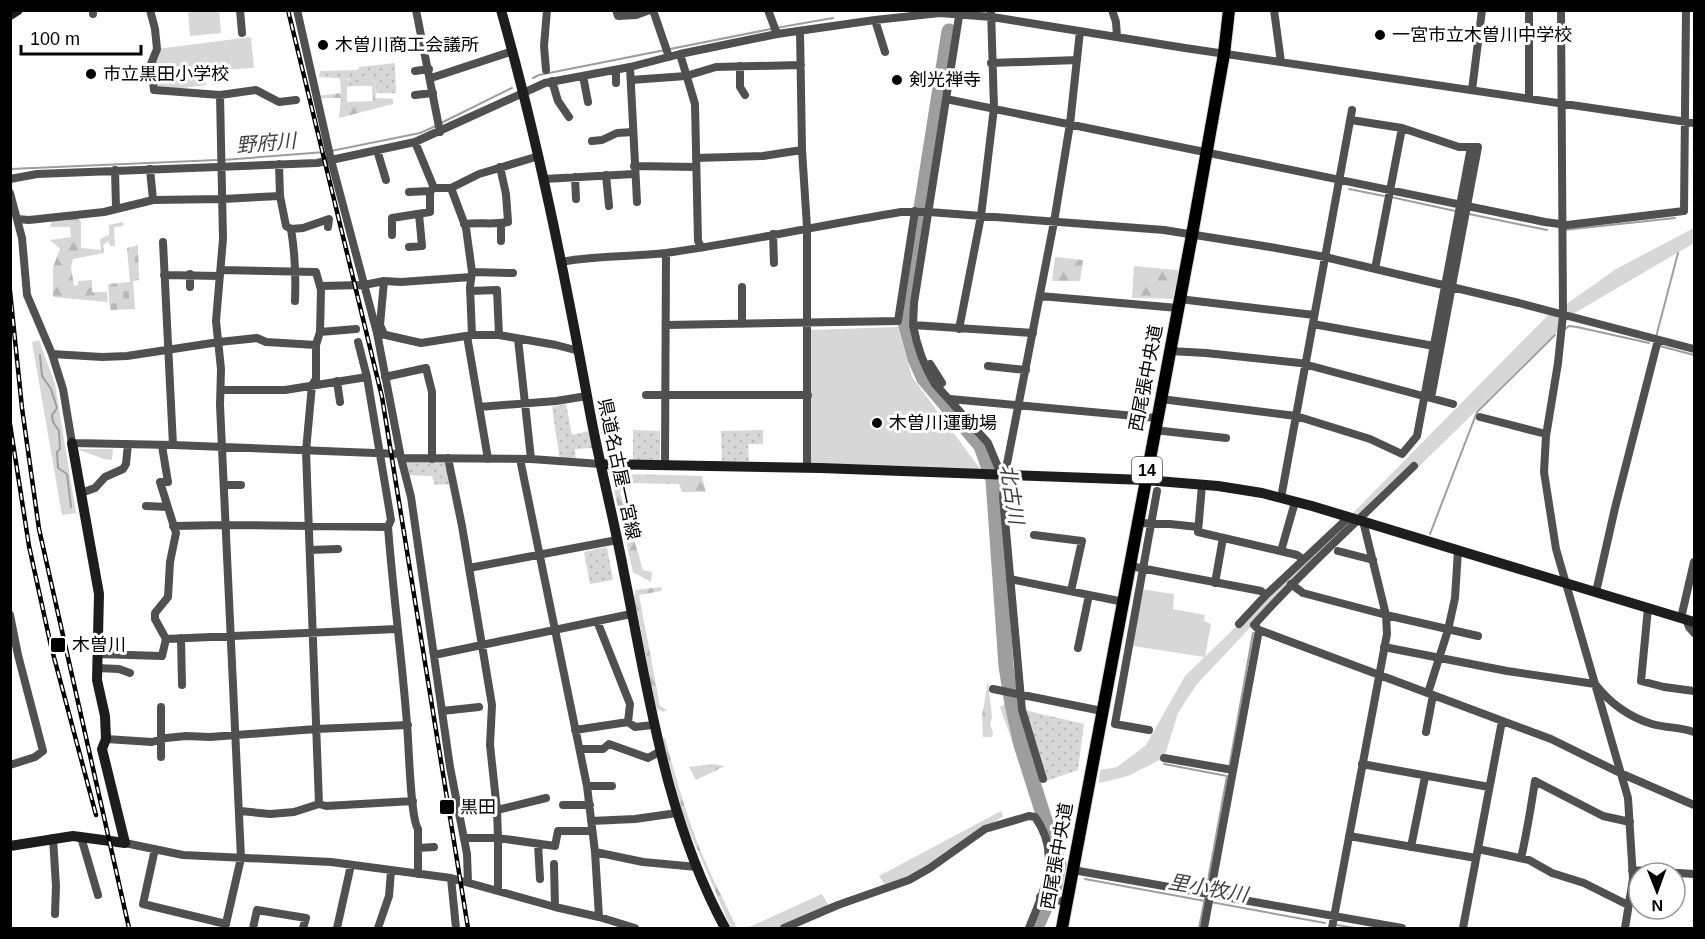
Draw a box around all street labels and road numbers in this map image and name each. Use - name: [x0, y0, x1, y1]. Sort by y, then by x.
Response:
- street label: 西尾張中央道: [1126, 323, 1166, 433]
- street label: 県道名古屋一宮線: [594, 396, 644, 542]
- road number: 14: [1132, 457, 1162, 483]
- street label: 西尾張中央道: [1038, 801, 1076, 911]

